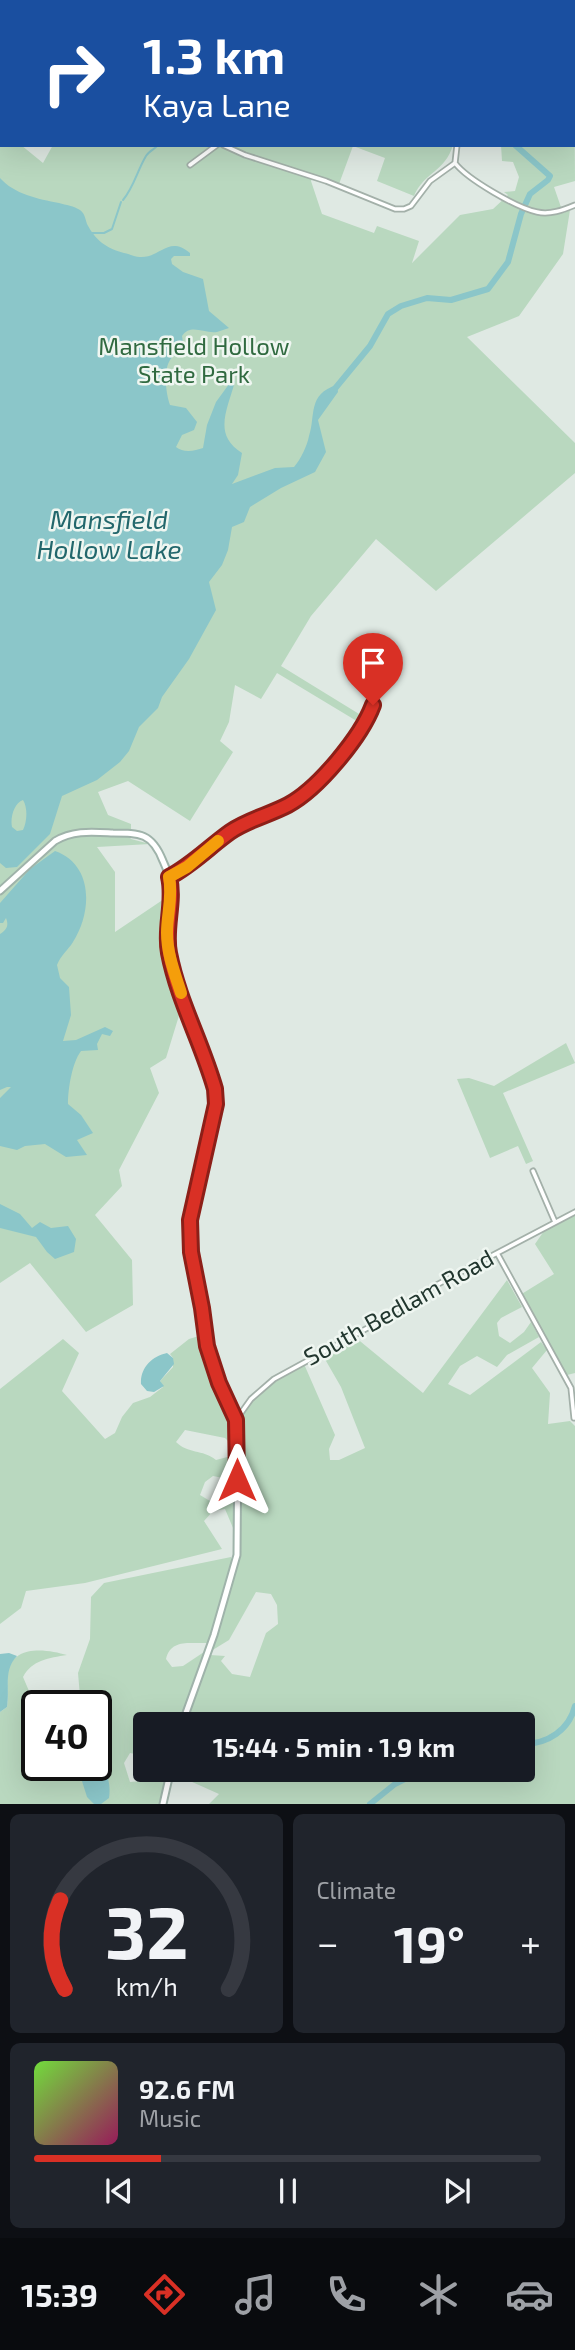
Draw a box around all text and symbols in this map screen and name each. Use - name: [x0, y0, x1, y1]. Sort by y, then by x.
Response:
- text: 1.3 km: [143, 25, 285, 84]
- icon: right: [28, 28, 119, 119]
- text: Kaya Lane: [143, 85, 291, 123]
- park label: Mansfield Hollow State Park: [98, 331, 290, 388]
- water label: Mansfield Hollow Lake: [36, 503, 182, 564]
- pin: [343, 633, 403, 705]
- icon: arrive: [354, 644, 392, 682]
- street label: South Bedlam Road: [298, 1242, 498, 1371]
- position arrow: [200, 1443, 274, 1517]
- speed limit sign: 40: [21, 1690, 112, 1781]
- text: 15:44 · 5 min · 1.9 km: [213, 1731, 455, 1762]
- text: Climate: [317, 1876, 396, 1904]
- text: 32: [104, 1887, 188, 1975]
- text: 19°: [394, 1911, 465, 1973]
- text: −: [317, 1919, 339, 1965]
- text: +: [520, 1919, 541, 1965]
- text: km/h: [115, 1971, 177, 2001]
- text: 92.6 FM: [139, 2073, 235, 2104]
- text: Music: [139, 2104, 201, 2132]
- icon: previous: [100, 2172, 138, 2210]
- icon: pause: [269, 2172, 307, 2210]
- icon: next: [438, 2172, 476, 2210]
- icon: directions: [140, 2270, 189, 2319]
- icon: music: [231, 2270, 280, 2319]
- icon: phone: [322, 2270, 371, 2319]
- icon: climate: [414, 2270, 463, 2319]
- icon: car: [505, 2270, 554, 2319]
- text: 15:39: [21, 2275, 98, 2313]

